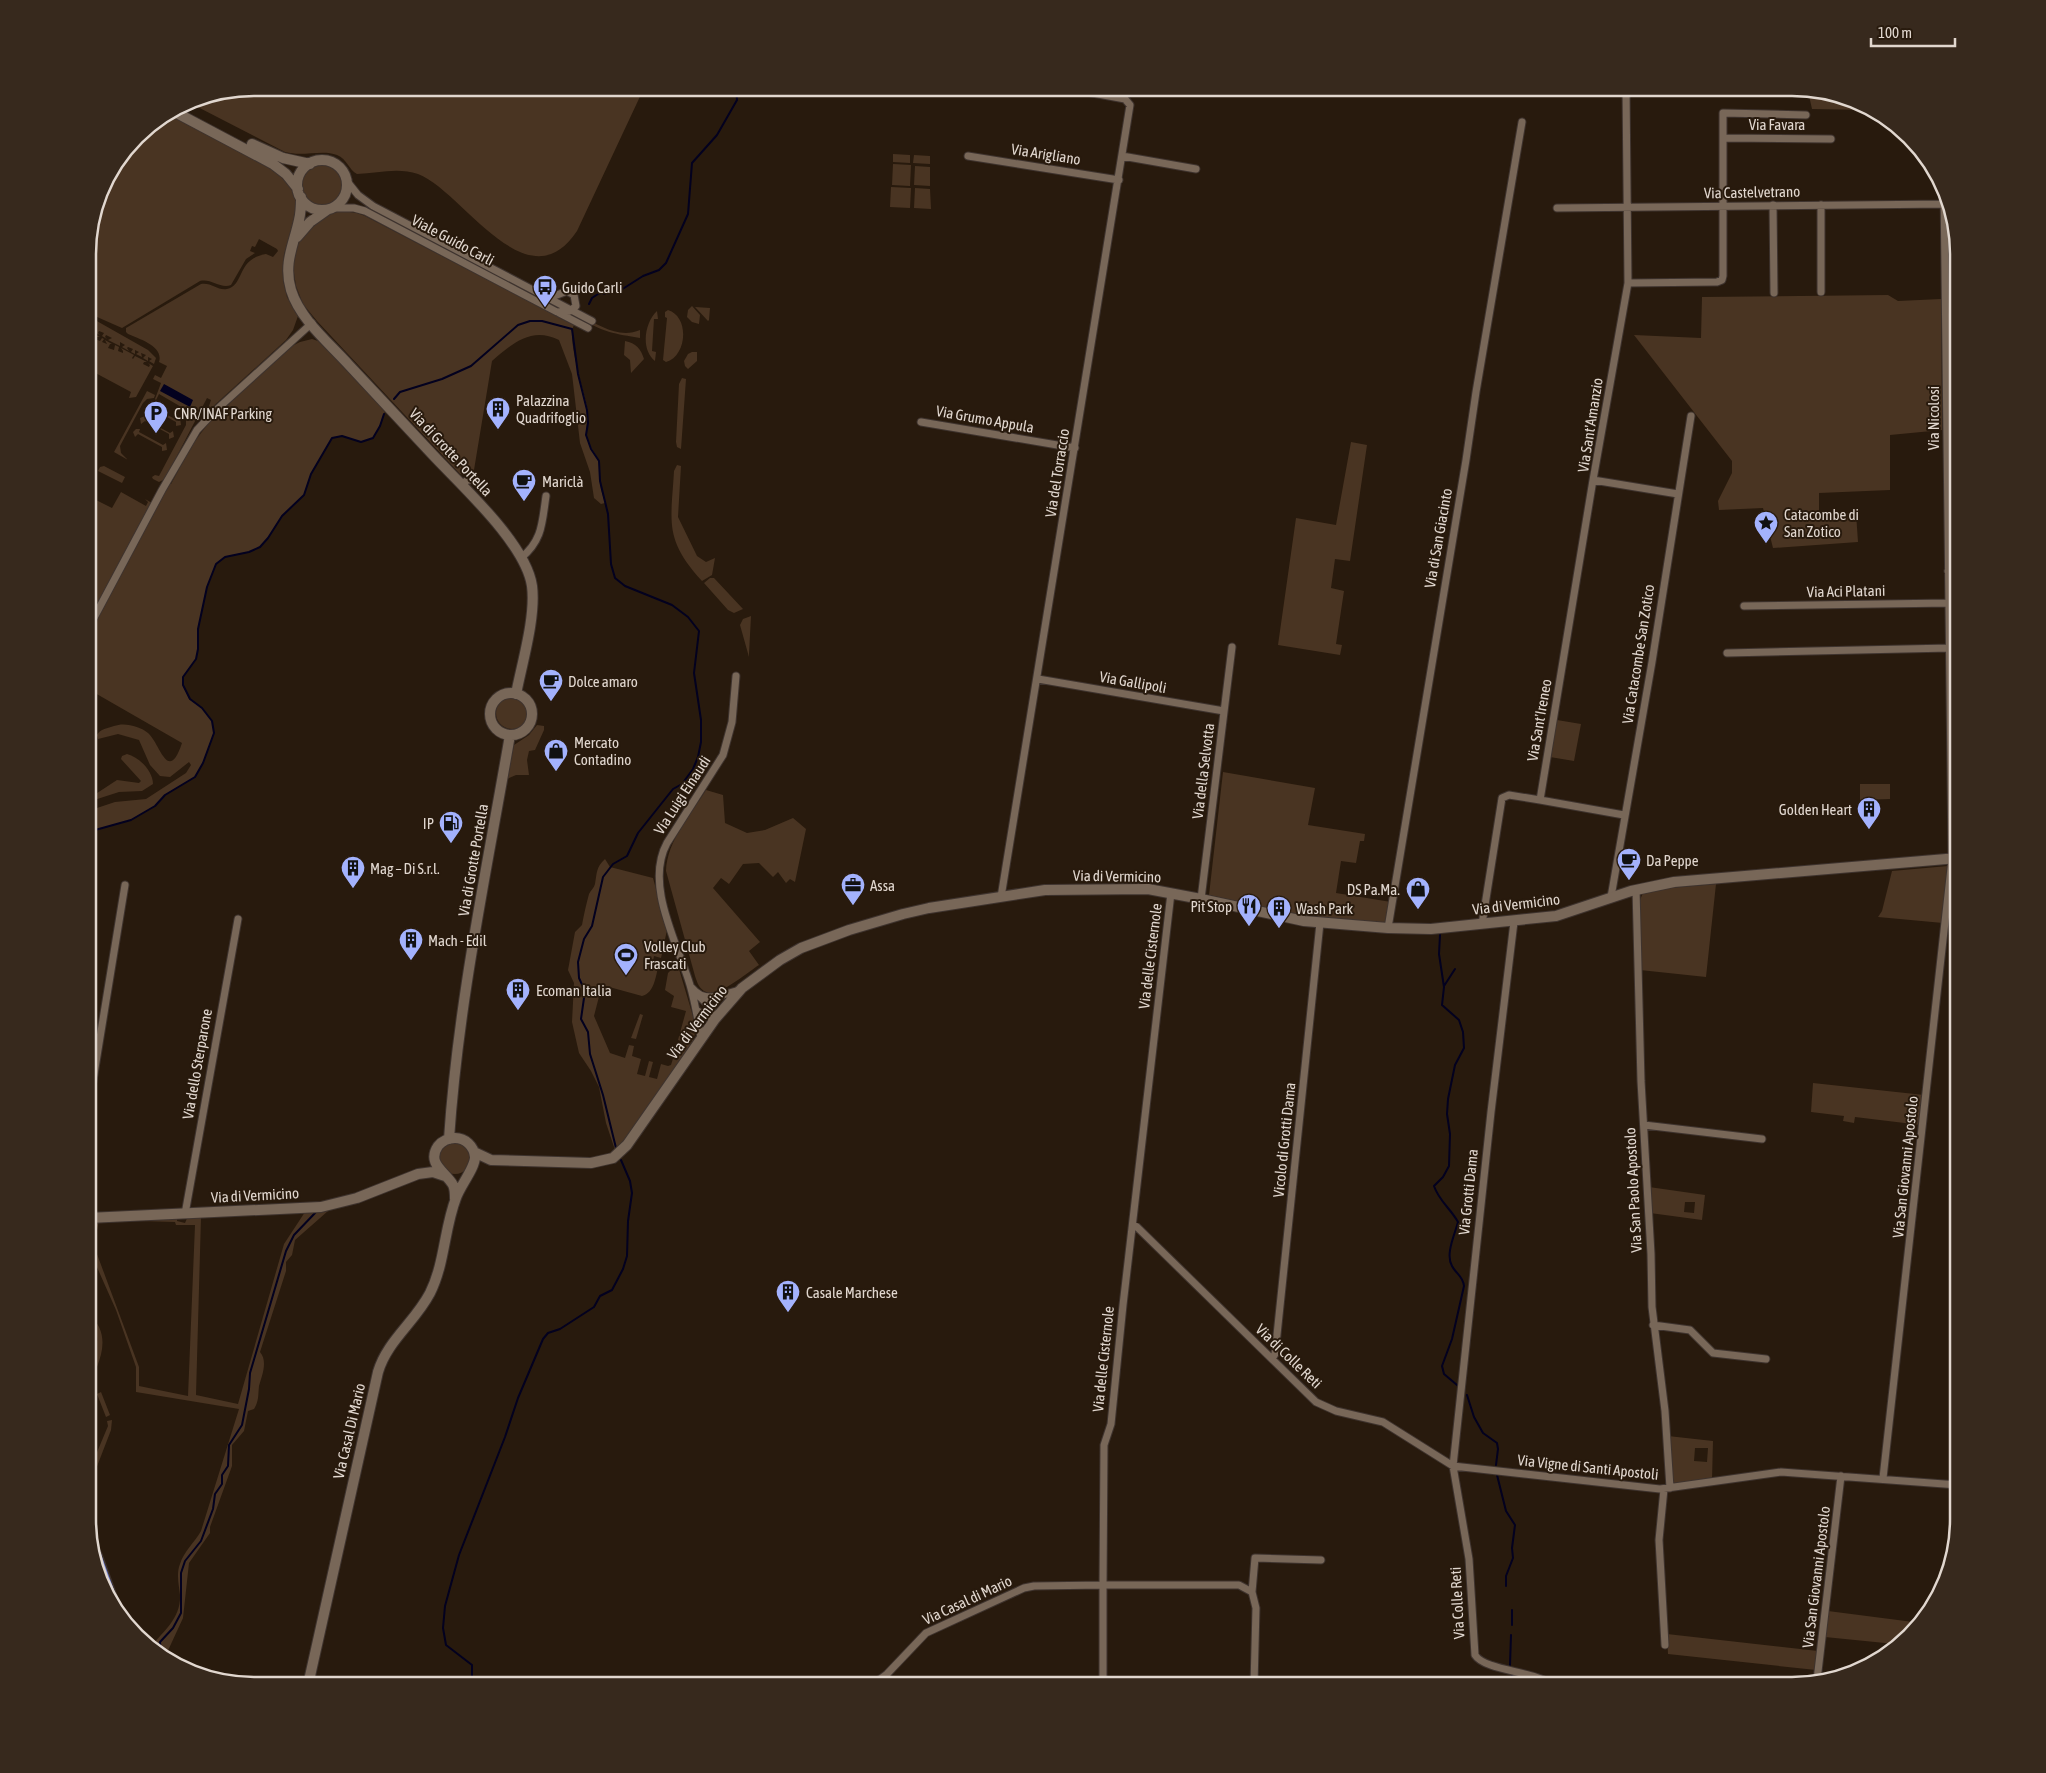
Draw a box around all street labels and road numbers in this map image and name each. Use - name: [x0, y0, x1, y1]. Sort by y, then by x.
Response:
- street label: Via Favara: [1749, 116, 1805, 133]
- street label: Via Arigliano: [1010, 140, 1082, 168]
- street label: Via Castelvetrano: [1704, 183, 1800, 201]
- street label: Viale Guido Carli: [409, 211, 497, 269]
- street label: Via Sant'Amanzio: [1574, 377, 1606, 473]
- street label: Via Nicolosi: [1925, 386, 1942, 450]
- street label: Via Grumo Appula: [935, 402, 1035, 436]
- street label: Via di Grotte Portella: [406, 405, 496, 499]
- street label: Via del Torraccio: [1042, 427, 1072, 519]
- street label: Via di San Giacinto: [1421, 487, 1455, 589]
- street label: Via Aci Platani: [1807, 582, 1885, 600]
- street label: Via Catacombe San Zotico: [1619, 583, 1657, 725]
- street label: Via Gallipoli: [1098, 668, 1168, 696]
- street label: Via Sant'Ireneo: [1523, 678, 1555, 762]
- street label: Via della Selvotta: [1189, 722, 1217, 820]
- street label: Via Luigi Einaudi: [650, 753, 714, 837]
- street label: Via di Grotte Portella: [455, 803, 491, 917]
- street label: Via di Vermicino: [1073, 867, 1161, 885]
- street label: Via di Vermicino: [1471, 890, 1561, 918]
- street label: Via delle Cisternole: [1135, 902, 1165, 1010]
- street label: Via di Vermicino: [664, 982, 730, 1062]
- street label: Via dello Sterparone: [179, 1007, 215, 1121]
- street label: Vicolo di Grotti Dama: [1270, 1082, 1299, 1198]
- street label: Via San Giovanni Apostolo: [1889, 1095, 1921, 1239]
- street label: Via San Paolo Apostolo: [1621, 1127, 1645, 1253]
- street label: Via Grotti Dama: [1455, 1148, 1481, 1236]
- street label: Via di Vermicino: [211, 1184, 299, 1206]
- street label: Via delle Cisternole: [1089, 1305, 1117, 1413]
- street label: Via di Colle Reti: [1253, 1320, 1325, 1392]
- street label: Via Casal Di Mario: [330, 1381, 368, 1481]
- street label: Via Vigne di Santi Apostoli: [1517, 1451, 1659, 1483]
- street label: Via San Giovanni Apostolo: [1799, 1505, 1833, 1649]
- street label: Via Colle Reti: [1447, 1566, 1467, 1640]
- street label: Via Casal di Mario: [920, 1572, 1014, 1628]

